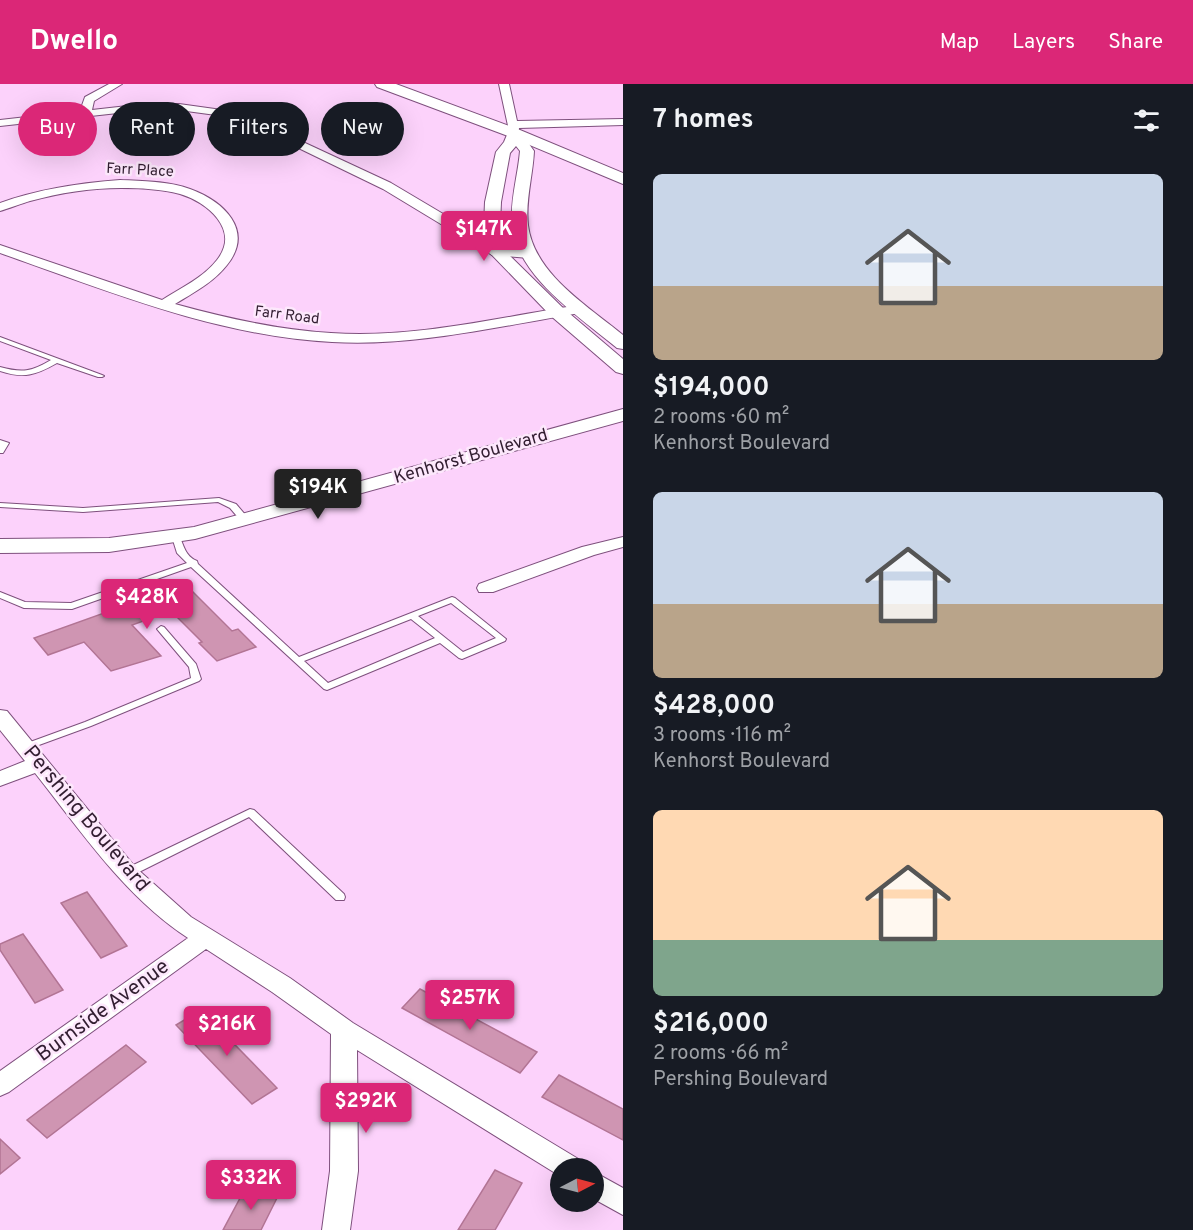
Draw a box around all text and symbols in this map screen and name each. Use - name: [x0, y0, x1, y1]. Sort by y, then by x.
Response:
- text: Dwello: [30, 24, 118, 60]
- text: Map: [940, 29, 979, 56]
- text: Layers: [1012, 29, 1075, 56]
- text: Share: [1108, 29, 1163, 56]
- chip: Buy: [18, 102, 97, 156]
- chip: Rent: [109, 102, 195, 156]
- chip: Filters: [207, 102, 309, 156]
- chip: New: [321, 102, 404, 156]
- text: 7 homes: [653, 104, 753, 137]
- icon: filters: [1130, 104, 1163, 137]
- street label: Farr Place: [106, 160, 174, 182]
- pin: $147K: [442, 211, 526, 262]
- icon: home: [854, 213, 962, 321]
- text: $147K: [455, 217, 513, 243]
- street label: Farr Road: [253, 303, 321, 329]
- text: $194,000: [653, 372, 770, 405]
- text: 2 rooms · 60 m²: [653, 405, 789, 431]
- street label: Kenhorst Boulevard: [391, 424, 551, 490]
- text: Kenhorst Boulevard: [653, 431, 830, 457]
- pin: $194K: [276, 469, 360, 520]
- text: $194K: [288, 475, 348, 501]
- icon: home: [854, 531, 962, 639]
- pin: $428K: [105, 579, 189, 630]
- text: $428K: [115, 585, 179, 611]
- text: $428,000: [653, 690, 775, 723]
- text: 3 rooms · 116 m²: [653, 723, 791, 749]
- street label: Pershing Boulevard: [17, 740, 155, 898]
- text: Kenhorst Boulevard: [653, 749, 830, 775]
- icon: home: [854, 849, 962, 957]
- street label: Burnside Avenue: [31, 954, 175, 1068]
- pin: $257K: [428, 980, 512, 1031]
- text: $257K: [439, 986, 501, 1012]
- pin: $216K: [185, 1006, 269, 1057]
- text: $216,000: [653, 1008, 769, 1041]
- text: $216K: [198, 1012, 256, 1038]
- text: 2 rooms · 66 m²: [653, 1041, 788, 1067]
- text: Pershing Boulevard: [653, 1067, 828, 1093]
- pin: $292K: [324, 1083, 408, 1134]
- text: $292K: [335, 1089, 397, 1115]
- north arrow: [550, 1158, 604, 1212]
- map controls: [550, 1158, 604, 1212]
- pin: $332K: [209, 1160, 293, 1211]
- text: $332K: [220, 1166, 282, 1192]

